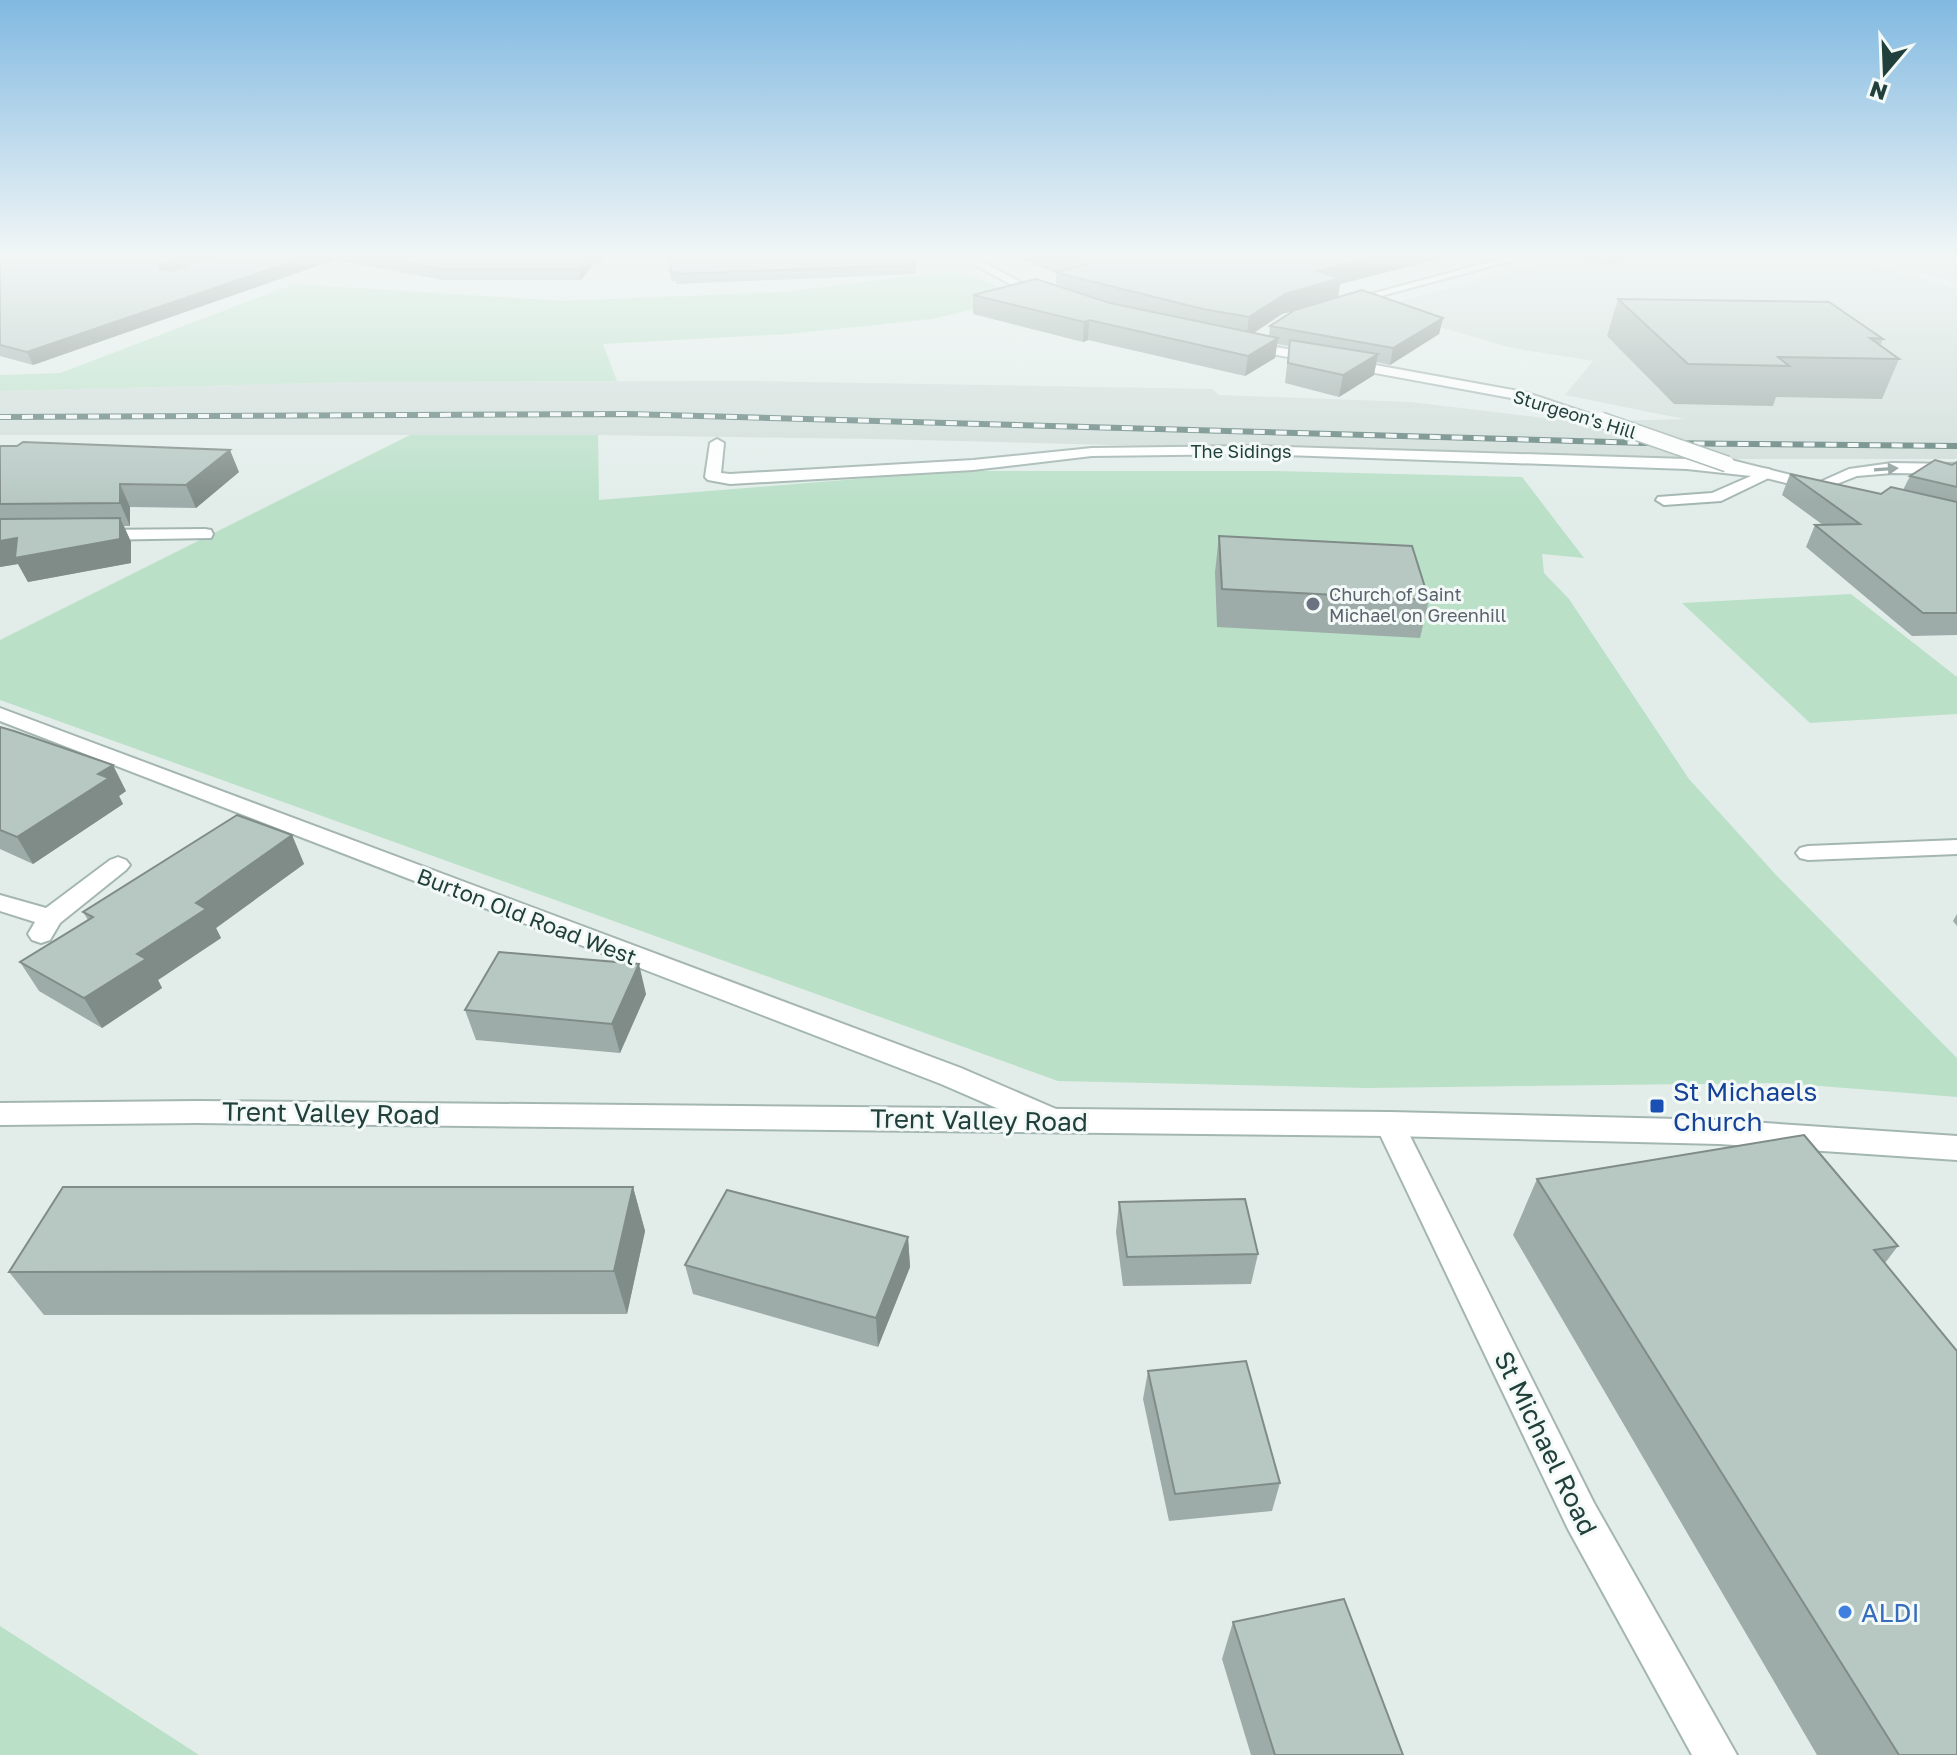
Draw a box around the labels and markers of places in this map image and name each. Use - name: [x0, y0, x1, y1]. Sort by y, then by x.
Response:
- place label: Church of Saint Michael on Greenhill: [1329, 583, 1507, 626]
- marker: Church of Saint Michael on Greenhill: [1304, 595, 1322, 613]
- place label: St Michaels Church: [1673, 1076, 1817, 1137]
- marker: St Michaels Church: [1648, 1097, 1666, 1115]
- place label: ALDI: [1861, 1597, 1920, 1628]
- marker: ALDI: [1836, 1603, 1854, 1621]

